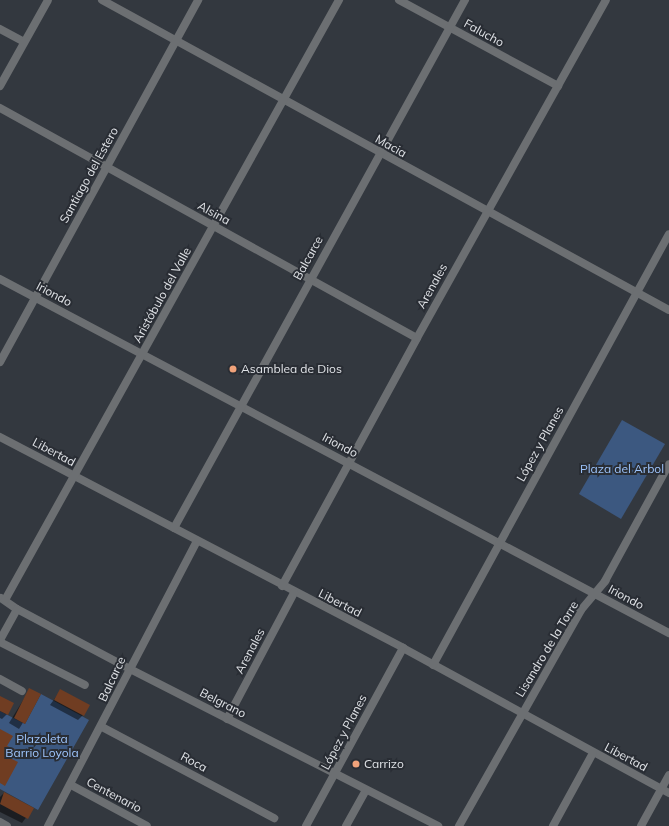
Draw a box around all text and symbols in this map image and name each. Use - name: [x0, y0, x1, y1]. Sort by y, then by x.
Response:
- street label: Falucho: [462, 16, 506, 50]
- street label: Santiago del Estero: [57, 124, 121, 226]
- street label: Macia: [373, 132, 409, 160]
- street label: Alsina: [195, 198, 233, 228]
- street label: Balcarce: [290, 234, 326, 282]
- street label: Aristóbulo del Valle: [130, 245, 194, 345]
- street label: Arenales: [414, 261, 450, 311]
- street label: Iriondo: [34, 279, 74, 309]
- place label: Asamblea de Dios: [241, 362, 342, 376]
- marker: Asamblea de Dios: [228, 364, 238, 374]
- street label: López y Planes: [514, 404, 566, 484]
- street label: Iriondo: [320, 430, 360, 460]
- street label: Libertad: [30, 435, 78, 469]
- park label: Plaza del Arbol: [580, 462, 664, 476]
- street label: Iriondo: [606, 582, 646, 612]
- street label: Libertad: [316, 586, 364, 620]
- street label: Lisandro de la Torre: [513, 598, 581, 700]
- street label: Arenales: [232, 626, 268, 676]
- street label: Balcarce: [95, 654, 129, 704]
- street label: Belgrano: [197, 685, 249, 721]
- street label: López y Planes: [318, 692, 370, 772]
- park label: Plazoleta Barrio Loyola: [5, 732, 79, 760]
- street label: Libertad: [602, 740, 650, 774]
- street label: Roca: [178, 749, 210, 775]
- place label: Carrizo: [364, 757, 404, 771]
- marker: Carrizo: [351, 759, 361, 769]
- street label: Centenario: [84, 774, 144, 816]

